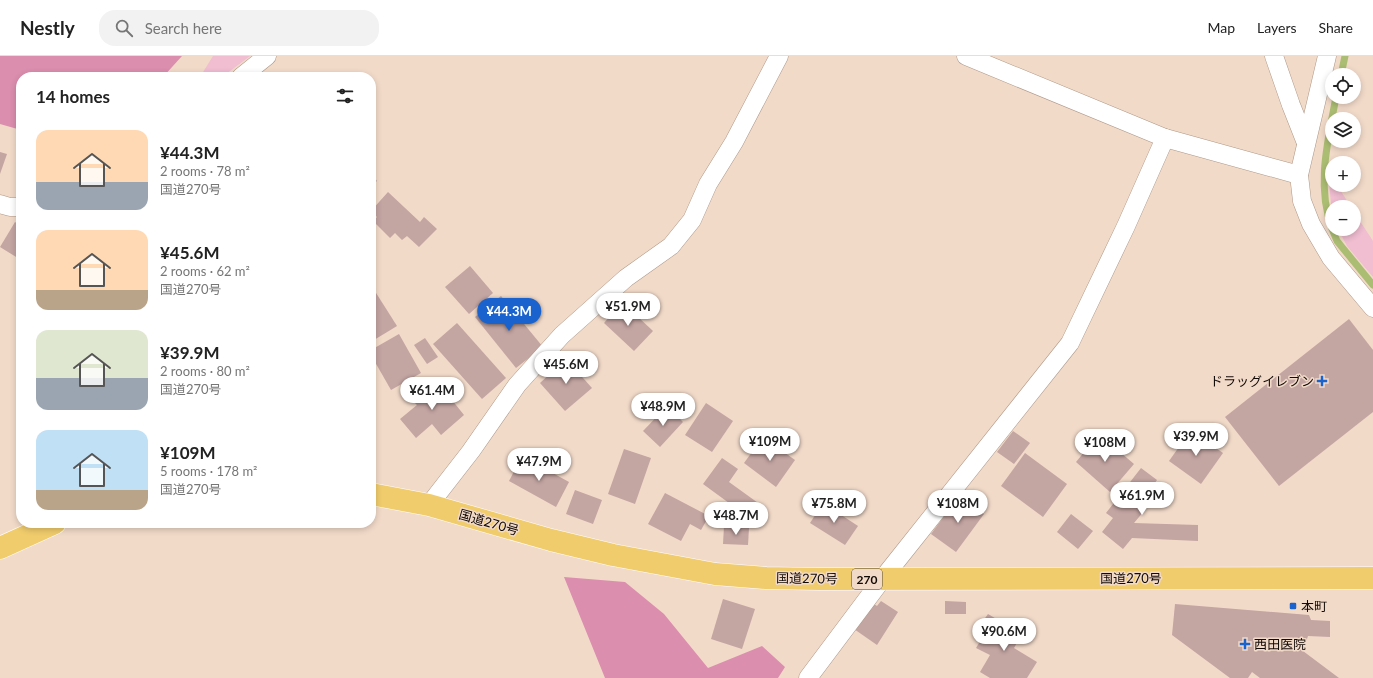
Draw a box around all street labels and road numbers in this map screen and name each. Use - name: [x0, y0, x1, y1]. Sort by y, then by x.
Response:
- street label: 国道270号: [457, 506, 521, 538]
- street label: 国道270号: [776, 569, 838, 587]
- road number: 270: [852, 569, 882, 589]
- street label: 国道270号: [1100, 570, 1162, 586]

